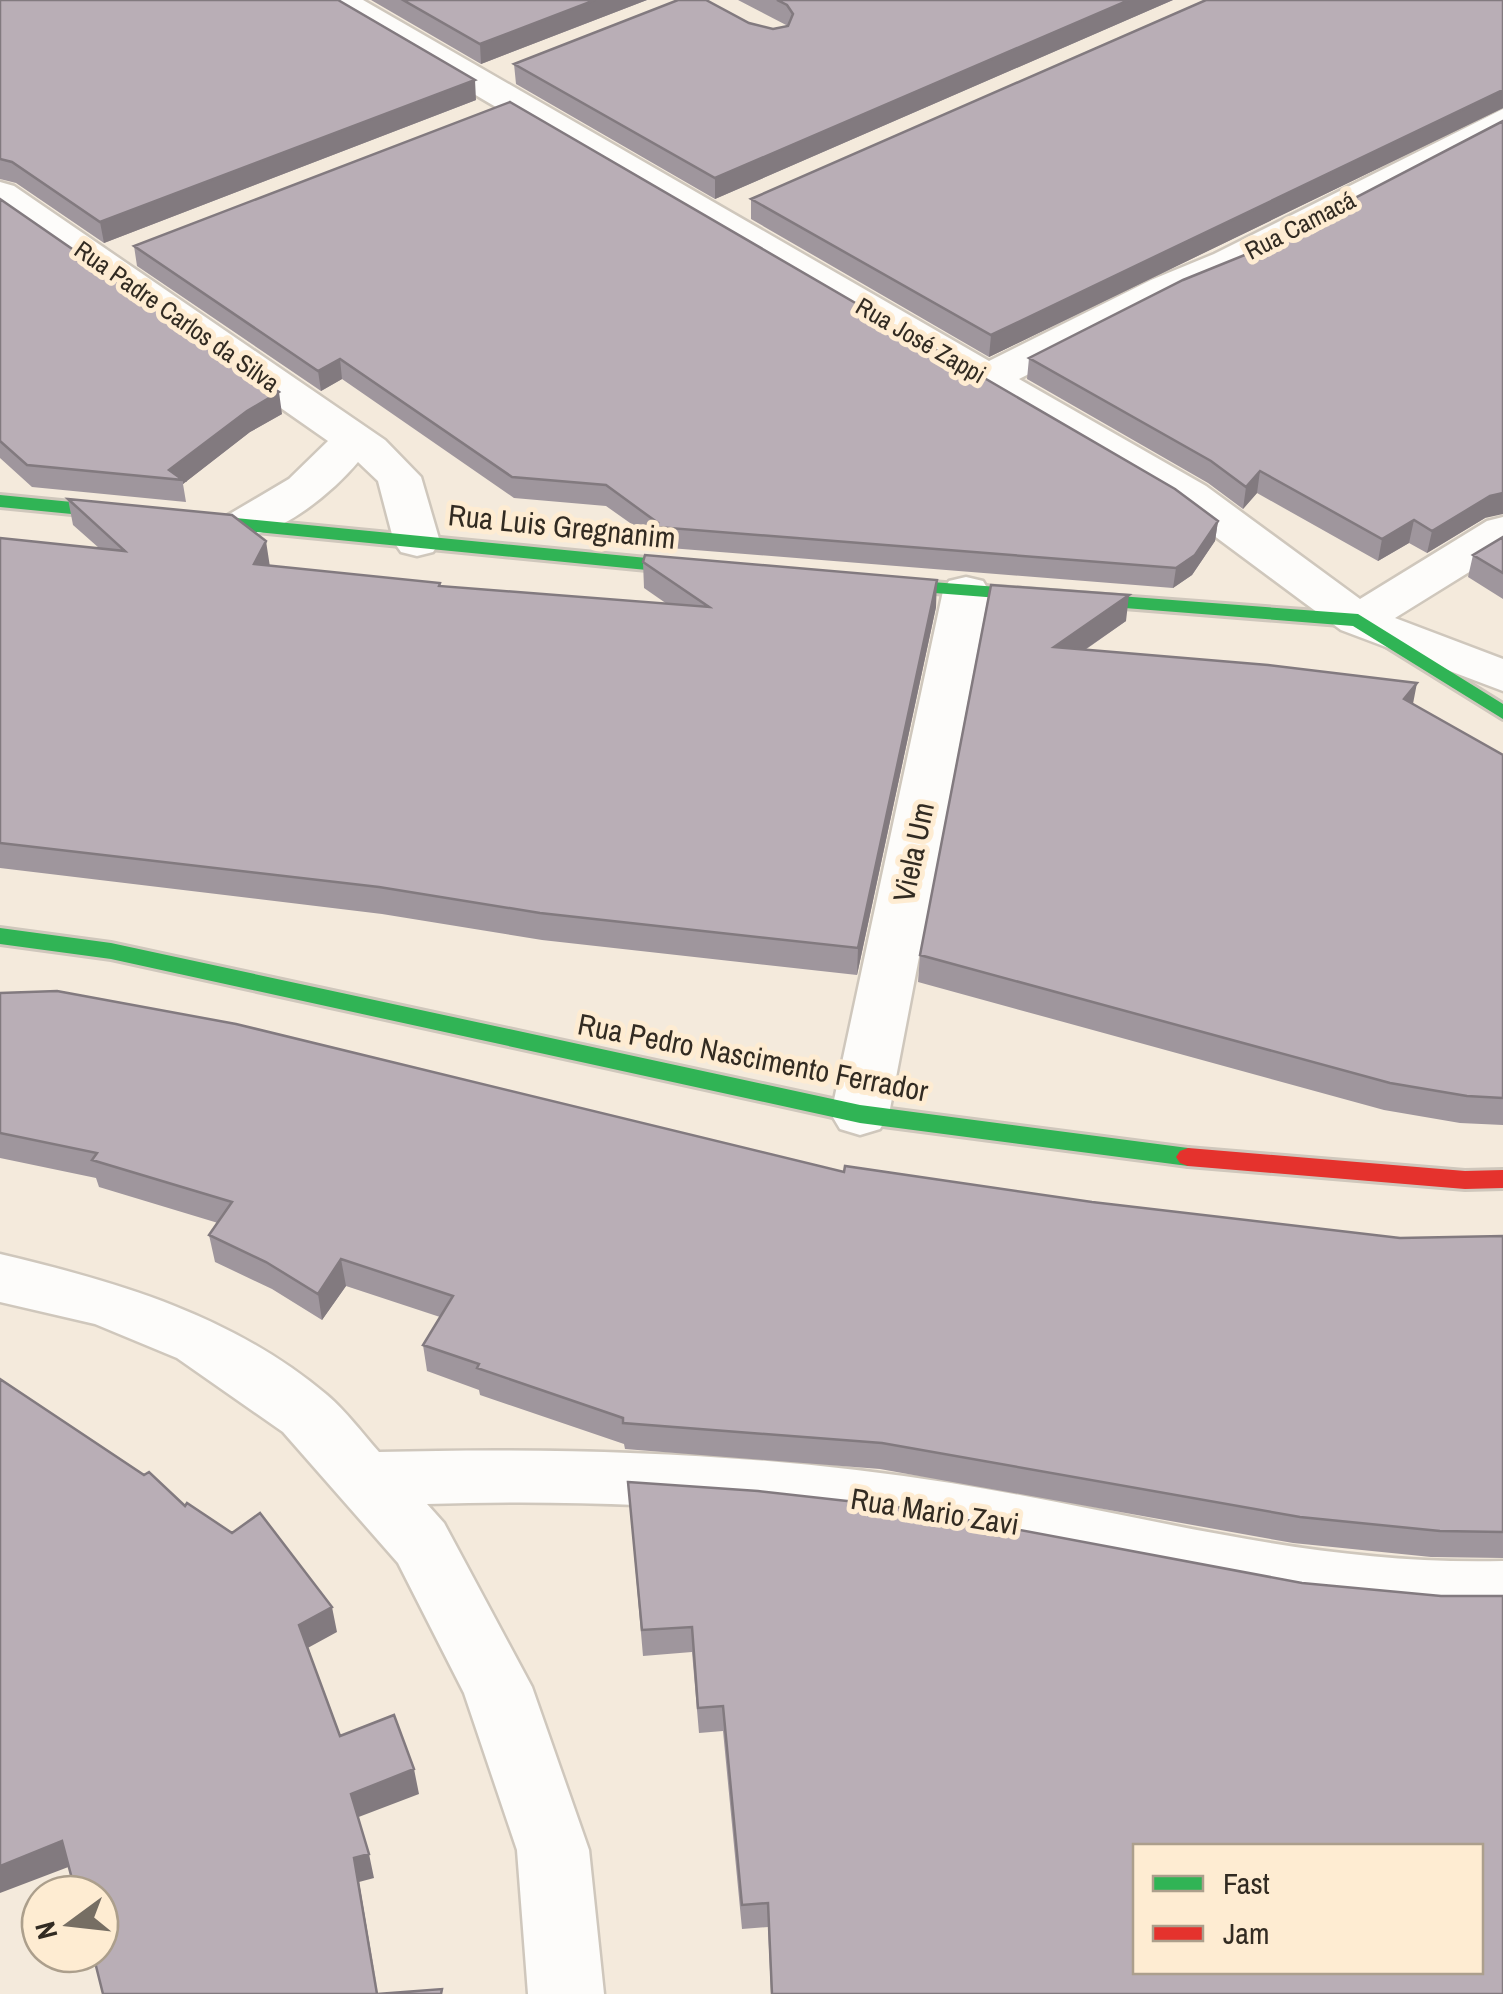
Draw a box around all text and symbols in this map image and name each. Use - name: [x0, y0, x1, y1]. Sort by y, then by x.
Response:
- street label: Rua Camacá: [1239, 182, 1362, 267]
- street label: Rua Padre Carlos da Silva: [68, 232, 287, 400]
- street label: Rua José Zappi: [850, 289, 992, 391]
- street label: Rua Luis Gregnanim: [446, 494, 678, 558]
- street label: Viela Um: [883, 799, 943, 905]
- street label: Rua Pedro Nascimento Ferrador: [575, 1003, 932, 1111]
- street label: Rua Mario Zavi: [848, 1478, 1022, 1544]
- legend: [1133, 1844, 1483, 1974]
- text: Fast: [1223, 1863, 1270, 1903]
- north arrow: [20, 1874, 120, 1974]
- text: Jam: [1223, 1913, 1269, 1953]
- text: N: [25, 1918, 66, 1943]

